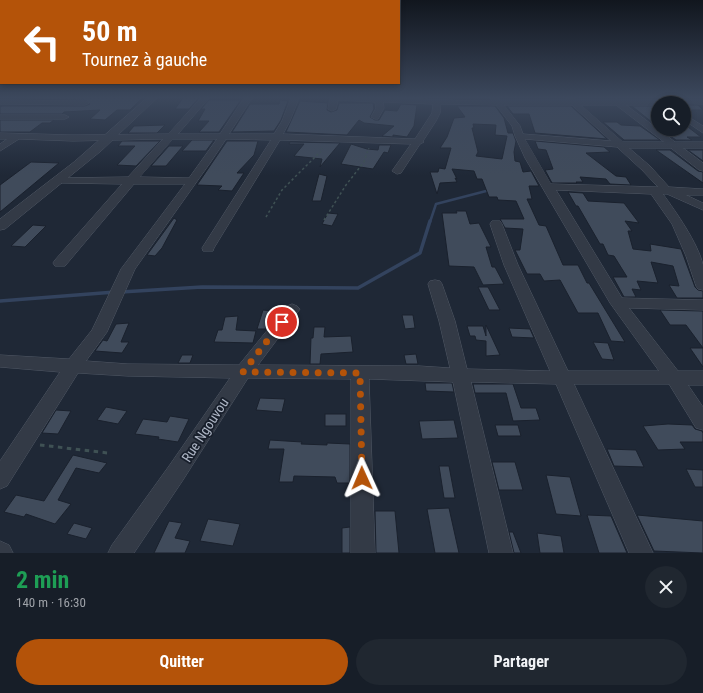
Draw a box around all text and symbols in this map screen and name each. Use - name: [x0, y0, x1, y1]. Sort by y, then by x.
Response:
- text: 50 m: [82, 15, 138, 48]
- icon: left: [16, 16, 68, 68]
- text: Tournez à gauche: [82, 49, 207, 70]
- map controls: [651, 96, 691, 136]
- button: search: [651, 96, 691, 136]
- pin: [265, 305, 299, 339]
- icon: arrive: [271, 311, 293, 333]
- street label: Rue Ngouvou: [178, 395, 232, 465]
- position arrow: [341, 457, 383, 499]
- text: 2 min: [16, 566, 69, 594]
- button: close: [645, 566, 687, 608]
- text: 140 m · 16:30: [16, 595, 86, 610]
- button: Quitter: [16, 639, 348, 685]
- button: Partager: [356, 639, 687, 685]

